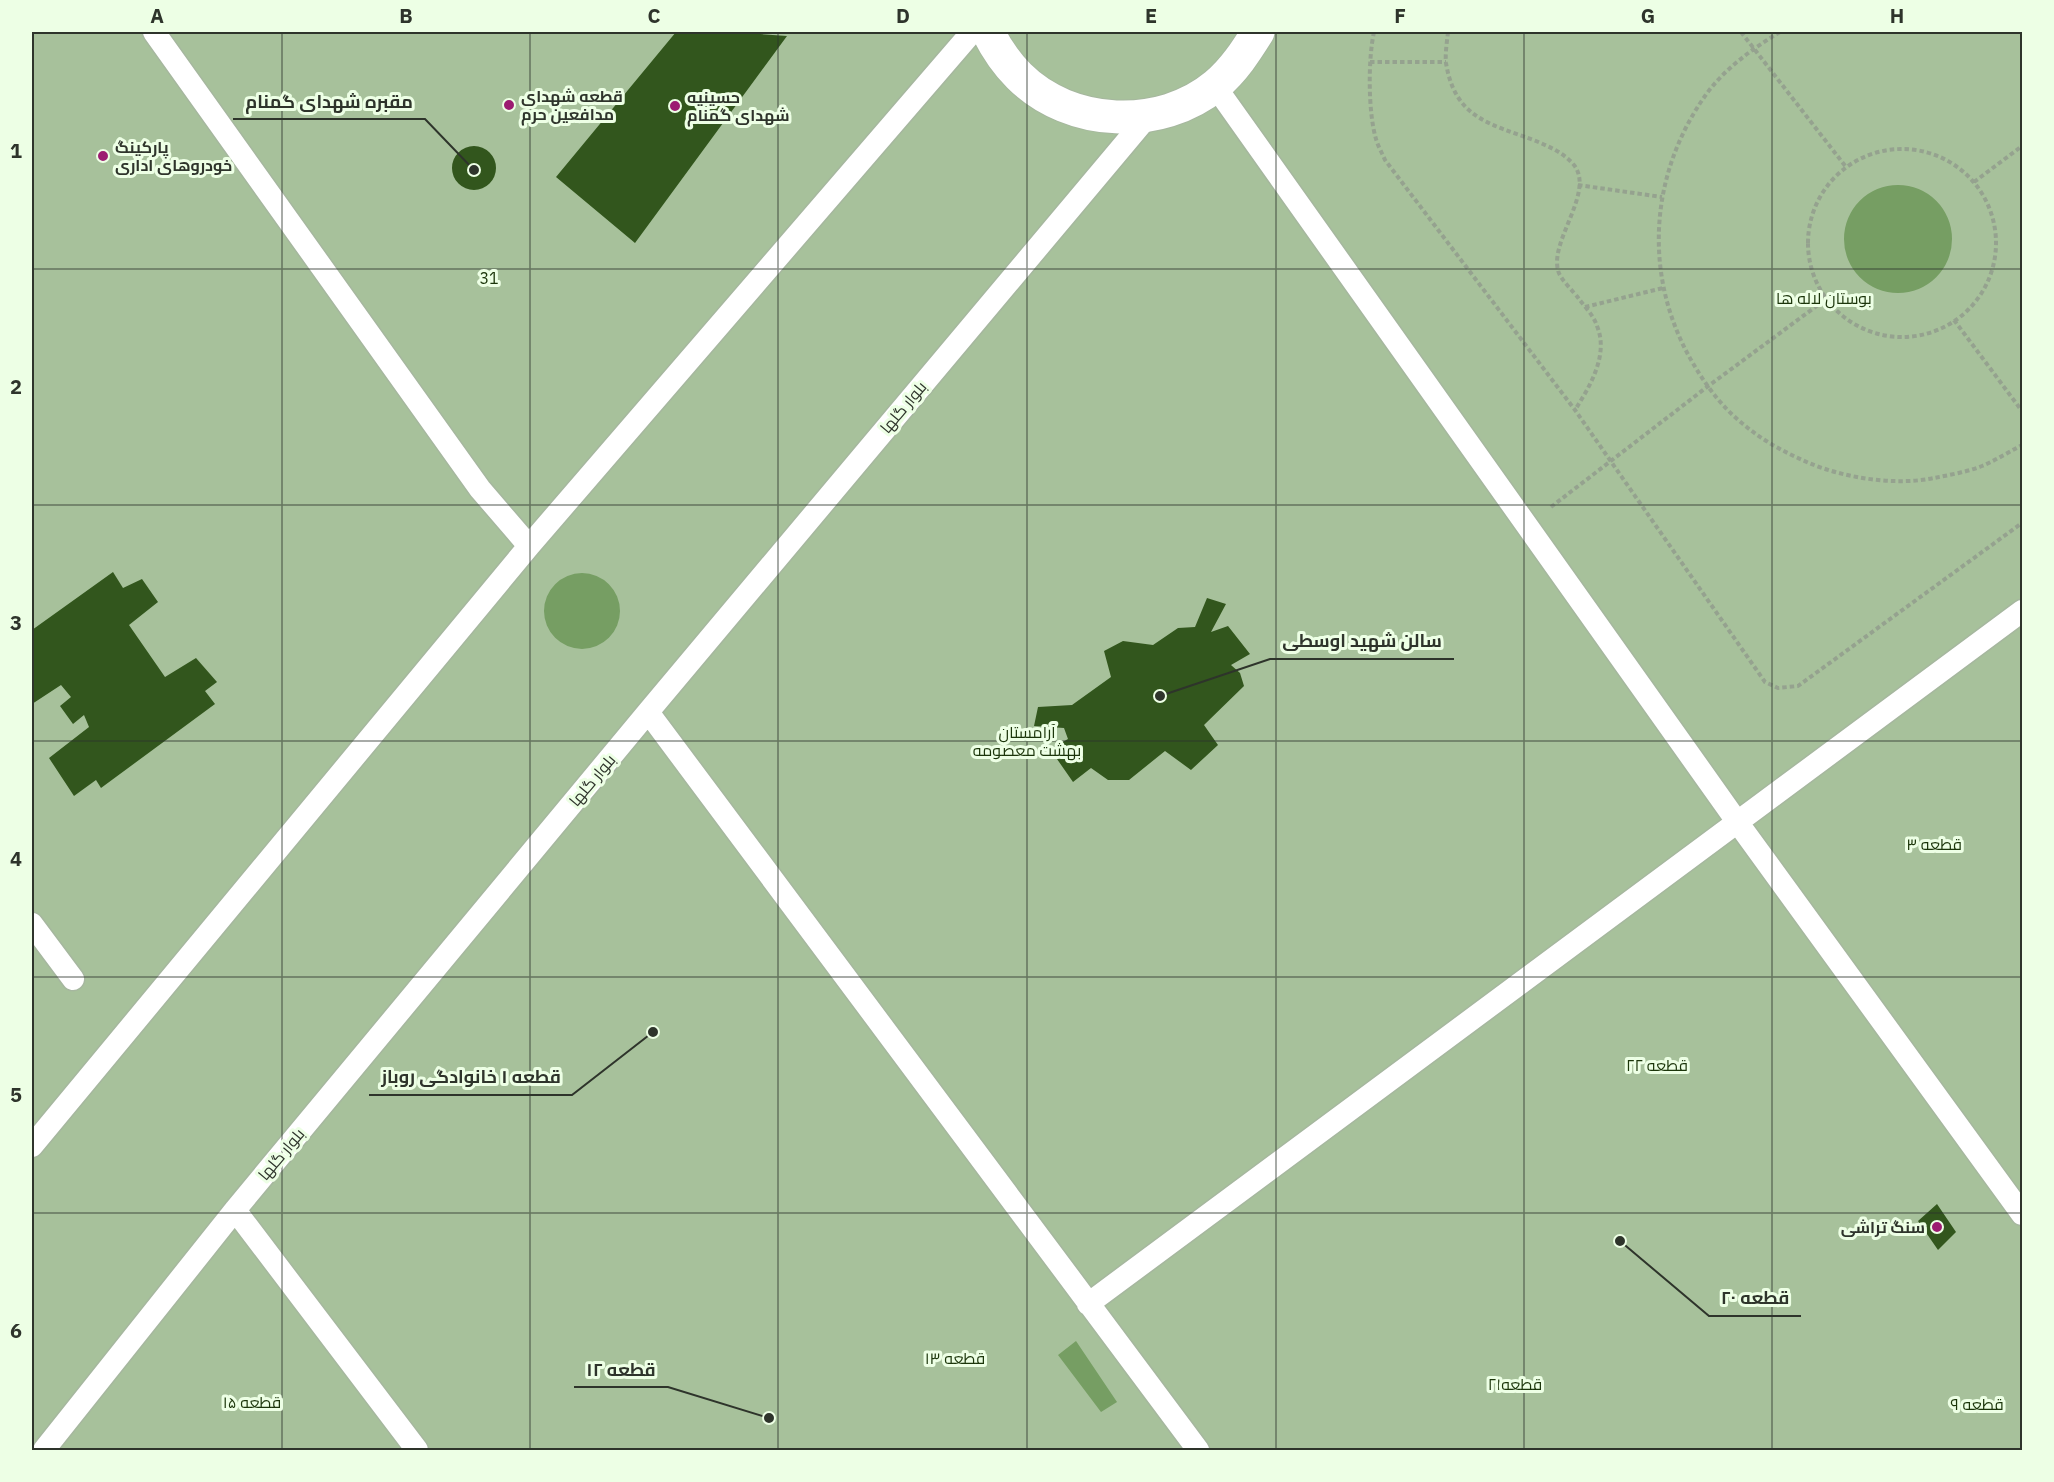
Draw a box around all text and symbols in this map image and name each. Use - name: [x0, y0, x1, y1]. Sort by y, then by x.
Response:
- text: A: [150, 2, 164, 29]
- text: B: [399, 2, 413, 29]
- text: C: [647, 2, 661, 29]
- text: D: [896, 2, 910, 29]
- text: E: [1145, 2, 1157, 29]
- text: F: [1394, 2, 1406, 29]
- text: G: [1641, 2, 1655, 29]
- text: H: [1890, 2, 1904, 29]
- callout: مقبره شهدای گمنام: [233, 83, 425, 119]
- place label: قطعه شهدای مدافعین حرم: [521, 86, 623, 126]
- place label: حسینیه شهدای گمنام: [687, 87, 790, 127]
- text: مقبره شهدای گمنام: [245, 90, 413, 114]
- marker: قطعه شهدای مدافعین حرم: [502, 98, 516, 112]
- marker: حسینیه شهدای گمنام: [668, 99, 682, 113]
- text: 1: [10, 137, 22, 164]
- place label: پارکینگ خودروهای اداری: [115, 137, 232, 175]
- marker: پارکینگ خودروهای اداری: [96, 149, 110, 163]
- park label: 31: [479, 268, 499, 288]
- park label: بوستان لاله ها: [1776, 288, 1872, 309]
- text: 2: [10, 373, 22, 400]
- street label: بلوار گلها: [876, 377, 931, 438]
- text: 3: [10, 609, 22, 636]
- callout: سالن شهید اوسطی: [1270, 623, 1454, 659]
- text: سالن شهید اوسطی: [1282, 629, 1442, 652]
- park label: آرامستان بهشت معصومه: [973, 722, 1081, 761]
- street label: بلوار گلها: [565, 750, 620, 811]
- park label: قطعه ۳: [1906, 834, 1962, 854]
- text: 4: [10, 845, 22, 872]
- park label: قطعه ۲۲: [1626, 1055, 1688, 1075]
- callout: قطعه ۱ خانوادگی روباز: [369, 1059, 572, 1095]
- text: قطعه ۱ خانوادگی روباز: [380, 1065, 561, 1088]
- text: 5: [10, 1081, 22, 1108]
- street label: بلوار گلها: [254, 1124, 309, 1185]
- place label: سنگ تراشی: [1841, 1217, 1925, 1237]
- marker: سنگ تراشی: [1930, 1220, 1944, 1234]
- callout: قطعه ۲۰: [1709, 1280, 1801, 1316]
- text: قطعه ۲۰: [1721, 1286, 1789, 1309]
- text: 6: [10, 1317, 22, 1344]
- park label: قطعه ۱۳: [925, 1348, 985, 1368]
- callout: قطعه ۱۲: [574, 1351, 668, 1387]
- text: قطعه ۱۲: [586, 1358, 656, 1381]
- park label: قطعه۲۱: [1488, 1374, 1542, 1394]
- park label: قطعه ۱۵: [223, 1392, 281, 1412]
- park label: قطعه ۹: [1950, 1394, 2004, 1414]

